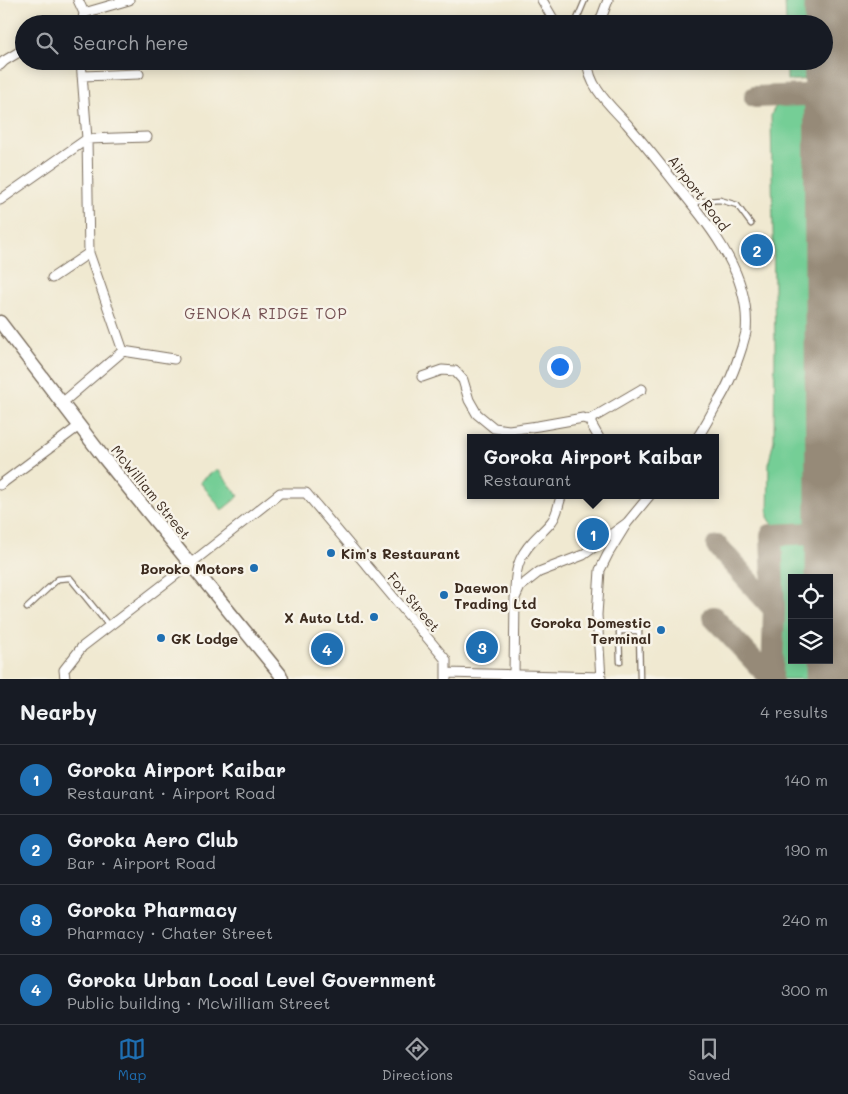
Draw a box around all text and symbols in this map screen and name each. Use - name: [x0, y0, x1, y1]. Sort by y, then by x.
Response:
- search box: [15, 15, 833, 70]
- icon: search: [33, 29, 61, 57]
- text: Search here: [73, 30, 189, 55]
- street label: Airport Road: [664, 151, 734, 235]
- pin: 2: [741, 231, 773, 269]
- district label: GENOKA RIDGE TOP: [184, 303, 348, 323]
- your location: [547, 354, 573, 380]
- popup: [467, 434, 719, 499]
- street label: McWilliam Street: [107, 441, 195, 543]
- text: Goroka Airport Kaibar: [484, 444, 702, 469]
- text: Restaurant: [484, 469, 571, 490]
- pin: 1: [577, 515, 609, 553]
- place label: Kim's Restaurant: [341, 544, 460, 563]
- marker: Kim's Restaurant: [325, 547, 337, 559]
- place label: Boroko Motors: [140, 559, 244, 578]
- marker: Boroko Motors: [248, 562, 260, 574]
- street label: Fox Street: [383, 568, 445, 636]
- map controls: [788, 574, 833, 664]
- button: locate: [788, 574, 833, 619]
- place label: Daewon Trading Ltd: [454, 578, 537, 613]
- marker: Daewon Trading Ltd: [438, 589, 450, 601]
- place label: X Auto Ltd.: [284, 608, 364, 627]
- marker: X Auto Ltd.: [368, 611, 380, 623]
- place label: Goroka Domestic Terminal: [530, 613, 651, 648]
- button: layers: [788, 619, 833, 664]
- marker: Goroka Domestic Terminal: [655, 624, 667, 636]
- pin: 3: [466, 628, 498, 666]
- place label: GK Lodge: [171, 629, 238, 648]
- pin: 4: [311, 630, 343, 668]
- marker: GK Lodge: [155, 632, 167, 644]
- text: Nearby: [20, 698, 97, 725]
- text: 4 results: [760, 701, 828, 722]
- text: Goroka Airport Kaibar: [67, 757, 286, 782]
- text: 1: [32, 769, 40, 790]
- text: 140 m: [784, 769, 828, 790]
- text: Restaurant · Airport Road: [67, 782, 275, 803]
- text: Goroka Aero Club: [67, 827, 238, 852]
- text: 2: [32, 839, 40, 860]
- text: 190 m: [784, 839, 828, 860]
- text: Bar · Airport Road: [67, 852, 216, 873]
- text: Goroka Pharmacy: [67, 897, 237, 922]
- text: 3: [31, 909, 41, 930]
- text: 240 m: [782, 909, 828, 930]
- text: Pharmacy · Chater Street: [67, 922, 273, 943]
- text: Goroka Urban Local Level Government: [67, 967, 436, 992]
- text: 4: [31, 979, 41, 1000]
- text: 300 m: [781, 979, 828, 1000]
- text: Public building · McWilliam Street: [67, 992, 330, 1013]
- tab: Map: [118, 1035, 146, 1084]
- tab: Directions: [382, 1035, 453, 1084]
- tab: Saved: [689, 1035, 730, 1084]

